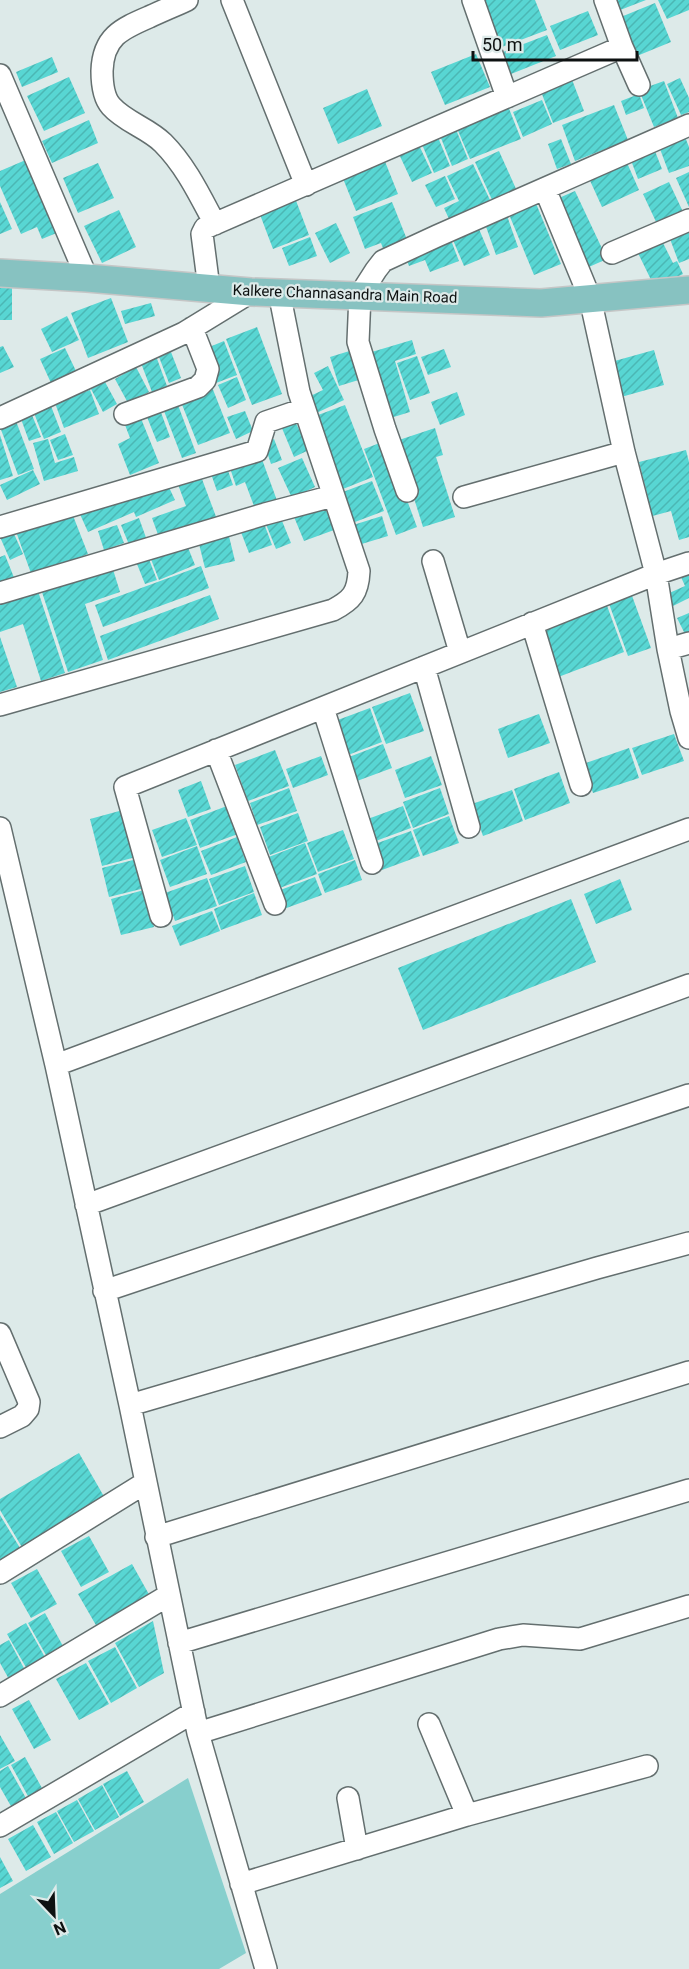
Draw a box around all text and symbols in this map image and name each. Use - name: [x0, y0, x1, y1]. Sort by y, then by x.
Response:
- scale bar: [473, 24, 636, 62]
- text: 50 m: [482, 34, 522, 55]
- street label: Kalkere Channasandra Main Road: [232, 281, 458, 307]
- north arrow: [24, 1885, 84, 1945]
- text: N: [51, 1917, 69, 1939]

